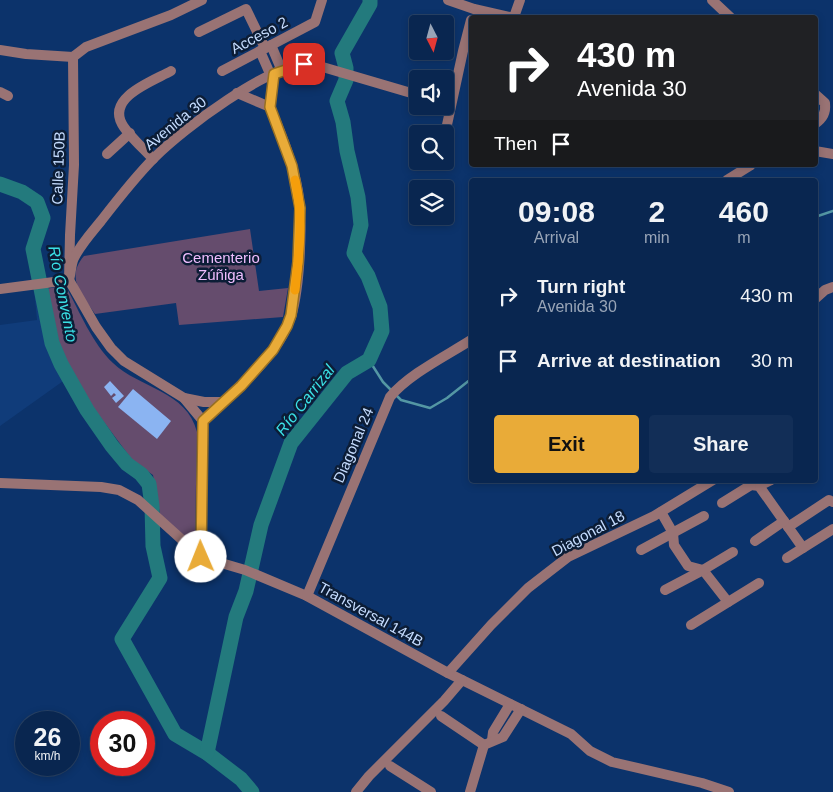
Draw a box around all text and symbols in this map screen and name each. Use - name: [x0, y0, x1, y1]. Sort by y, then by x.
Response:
- street label: Acceso 2: [228, 13, 290, 57]
- north arrow: [409, 15, 454, 60]
- map controls: [409, 15, 454, 225]
- icon: right: [494, 35, 559, 100]
- text: 430 m: [577, 35, 676, 74]
- pin: [283, 43, 325, 85]
- icon: arrive: [290, 50, 318, 78]
- button: sound: [409, 70, 454, 115]
- text: Avenida 30: [577, 76, 687, 101]
- street label: Avenida 30: [141, 93, 209, 153]
- button: search: [409, 125, 454, 170]
- icon: arrive: [547, 130, 575, 158]
- street label: Calle 150B: [48, 131, 68, 205]
- text: Then: [494, 133, 537, 154]
- button: layers: [409, 180, 454, 225]
- text: 09:08: [518, 195, 595, 228]
- text: 2: [648, 195, 665, 228]
- text: 460: [719, 195, 769, 228]
- text: Arrival: [534, 229, 579, 246]
- text: min: [644, 229, 670, 246]
- text: m: [737, 229, 750, 246]
- water label: Río Convento: [45, 244, 81, 344]
- park label: Cementerio Zúñiga: [182, 249, 260, 283]
- text: Turn right: [537, 276, 625, 297]
- icon: right: [494, 282, 522, 310]
- text: 430 m: [740, 285, 793, 306]
- text: Avenida 30: [537, 298, 617, 315]
- icon: arrive: [494, 347, 522, 375]
- text: Arrive at destination: [537, 350, 721, 371]
- text: 30 m: [751, 350, 793, 371]
- water label: Río Carrizal: [272, 361, 338, 439]
- street label: Diagonal 24: [330, 405, 376, 485]
- button: Exit: [494, 415, 639, 473]
- button: Share: [649, 415, 793, 473]
- street label: Diagonal 18: [549, 507, 627, 559]
- position arrow: [174, 530, 226, 582]
- street label: Transversal 144B: [316, 578, 426, 650]
- speed limit sign: 30: [90, 711, 155, 776]
- text: 26: [34, 723, 61, 751]
- text: km/h: [34, 749, 61, 763]

